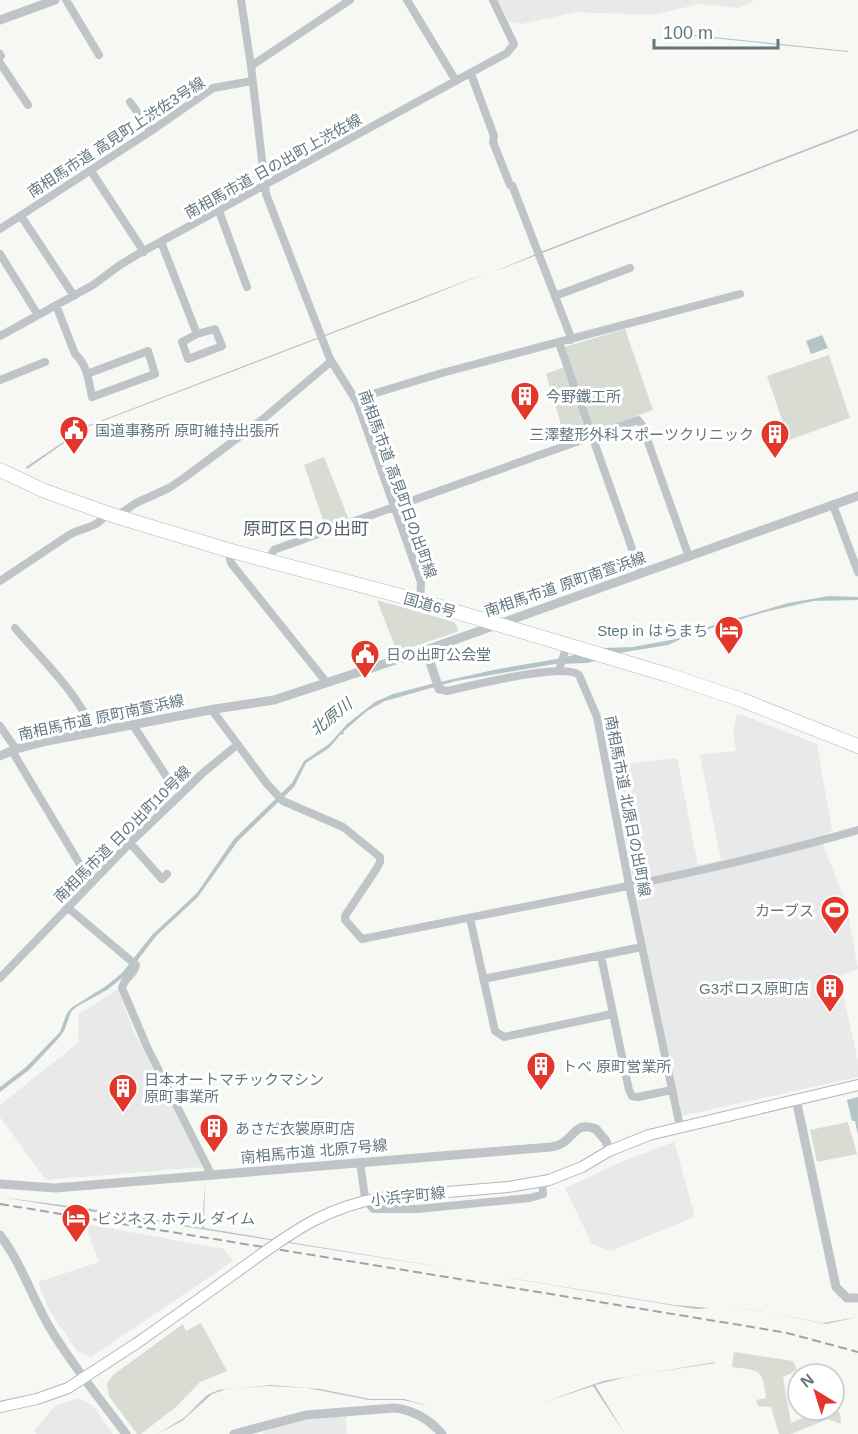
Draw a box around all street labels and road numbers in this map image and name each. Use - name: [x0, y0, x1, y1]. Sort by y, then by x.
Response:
- street label: 南相馬市道 高見町上渋佐3号線: [24, 73, 208, 201]
- street label: 南相馬市道 日の出町上渋佐線: [182, 110, 364, 222]
- street label: 南相馬市道 高見町日の出町線: [356, 388, 440, 580]
- street label: 南相馬市道 原町南萱浜線: [482, 548, 648, 620]
- street label: 国道6号: [402, 589, 458, 621]
- street label: 南相馬市道 原町南萱浜線: [16, 691, 186, 743]
- street label: 南相馬市道 北原日の出町線: [602, 714, 654, 898]
- street label: 南相馬市道 日の出町10号線: [50, 762, 194, 906]
- street label: 南相馬市道 北原7号線: [240, 1136, 388, 1166]
- street label: 小浜字町線: [370, 1184, 446, 1208]

